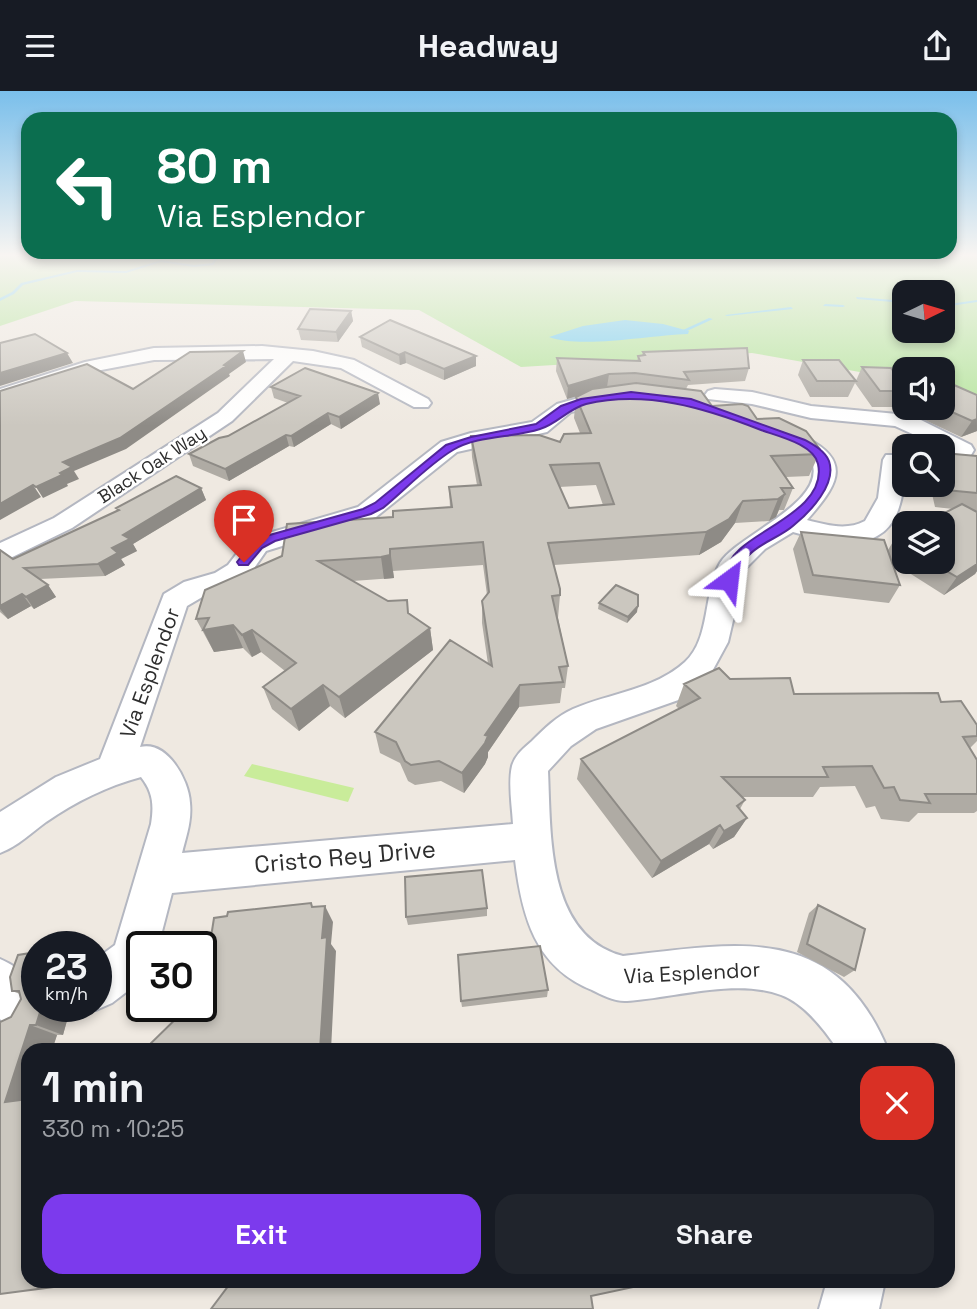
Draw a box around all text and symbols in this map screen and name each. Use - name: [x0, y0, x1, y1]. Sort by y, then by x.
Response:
- text: Headway: [418, 26, 559, 66]
- icon: menu: [21, 27, 59, 65]
- icon: share: [918, 27, 956, 65]
- text: 80 m: [157, 135, 272, 197]
- icon: left: [42, 140, 133, 231]
- text: Via Esplendor: [157, 196, 366, 236]
- north arrow: [892, 280, 956, 343]
- map controls: [892, 280, 955, 574]
- button: sound: [892, 357, 955, 420]
- street label: Black Oak Way: [93, 421, 210, 508]
- button: search: [892, 434, 955, 497]
- pin: [214, 490, 274, 562]
- icon: arrive: [225, 501, 263, 539]
- button: layers: [892, 511, 955, 574]
- position arrow: [692, 543, 766, 617]
- street label: Via Esplendor: [113, 604, 186, 742]
- street label: Cristo Rey Drive: [253, 833, 437, 880]
- speed limit sign: 30: [126, 931, 217, 1022]
- text: 23: [45, 945, 88, 989]
- street label: Via Esplendor: [623, 955, 761, 990]
- text: km/h: [45, 982, 88, 1005]
- text: 1 min: [42, 1061, 145, 1114]
- button: close: [860, 1066, 934, 1140]
- text: 330 m · 10:25: [42, 1114, 184, 1144]
- button: Exit: [42, 1194, 481, 1274]
- button: Share: [495, 1194, 934, 1274]

